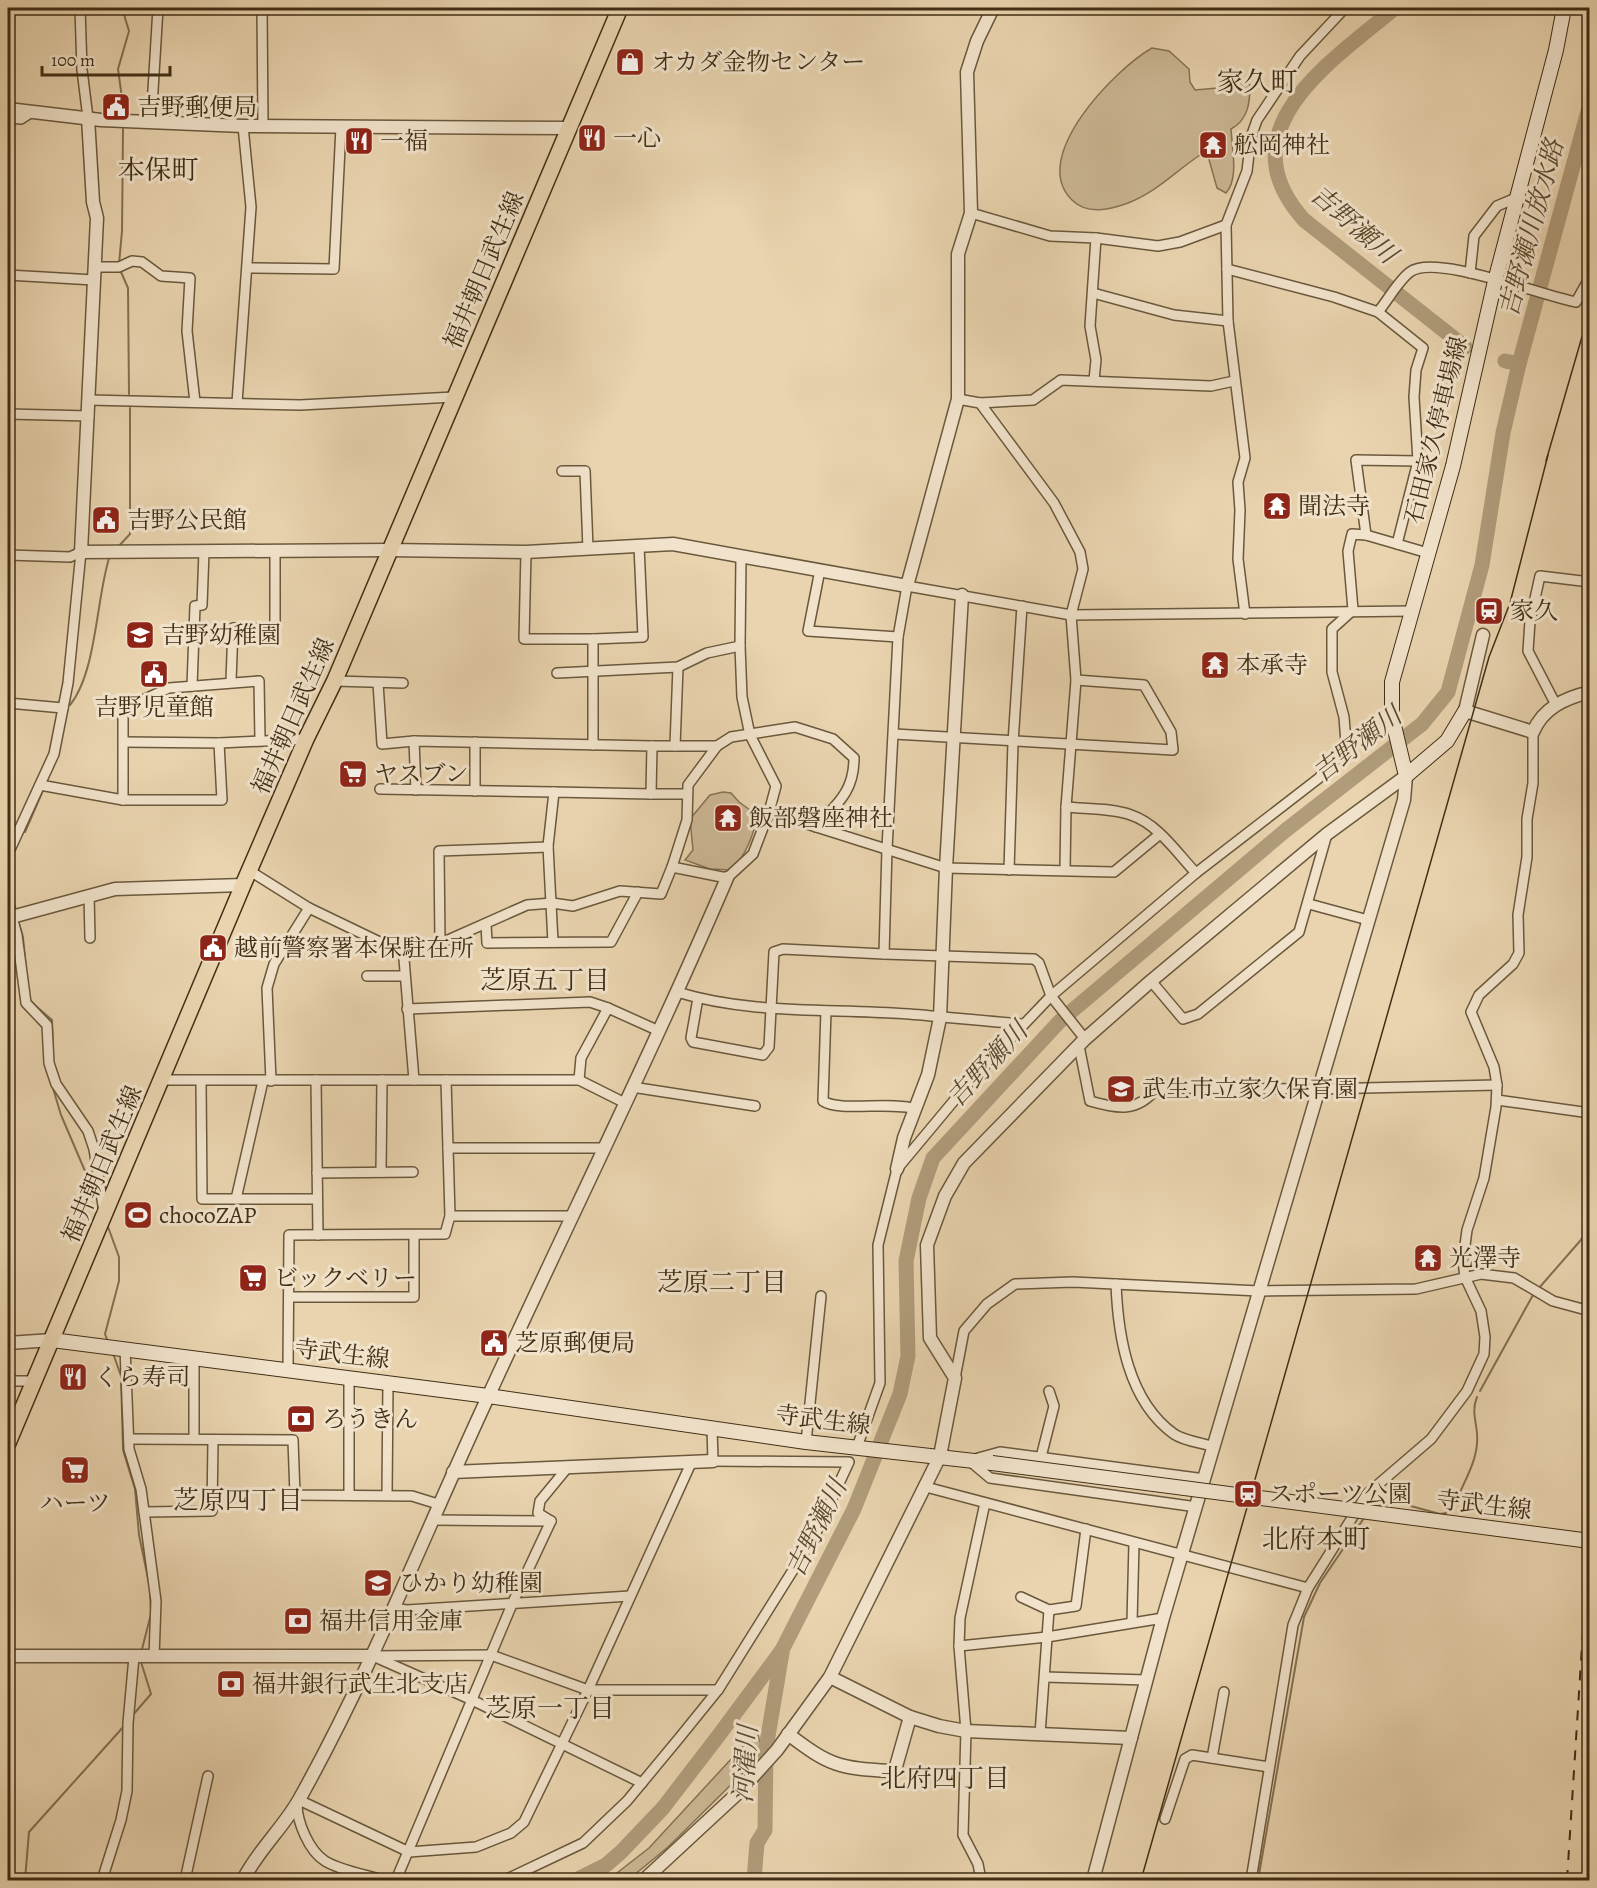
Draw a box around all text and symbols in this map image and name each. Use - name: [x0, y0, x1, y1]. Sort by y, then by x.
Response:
- scale bar: [42, 39, 170, 77]
- shop icon: オカダ金物センター: [614, 46, 646, 78]
- place label: オカダ金物センター: [651, 46, 865, 78]
- text: 100 m: [51, 48, 95, 72]
- district label: 家久町: [1217, 64, 1298, 100]
- public building icon: 吉野郵便局: [100, 91, 132, 123]
- place label: 吉野郵便局: [137, 91, 257, 123]
- restaurant icon: 一心: [576, 122, 608, 154]
- place label: 一心: [613, 122, 661, 154]
- restaurant icon: 一福: [343, 125, 375, 157]
- place label: 一福: [380, 125, 428, 157]
- temple icon: 舩岡神社: [1197, 129, 1229, 161]
- place label: 舩岡神社: [1234, 129, 1330, 161]
- water label: 吉野瀬川放水路: [1491, 134, 1572, 321]
- district label: 本保町: [118, 152, 199, 188]
- water label: 吉野瀬川: [1303, 177, 1407, 274]
- street label: 福井朝日武生線: [436, 186, 532, 354]
- street label: 石田家久停車場線: [1397, 333, 1475, 527]
- temple icon: 聞法寺: [1261, 490, 1293, 522]
- place label: 聞法寺: [1298, 490, 1370, 522]
- public building icon: 吉野公民館: [90, 504, 122, 536]
- place label: 吉野公民館: [127, 504, 247, 536]
- station icon: 家久: [1473, 595, 1505, 627]
- place label: 家久: [1510, 595, 1558, 627]
- school or university icon: 吉野幼稚園: [124, 619, 156, 651]
- place label: 吉野幼稚園: [161, 619, 281, 651]
- street label: 福井朝日武生線: [244, 633, 342, 799]
- temple icon: 本承寺: [1199, 649, 1231, 681]
- place label: 本承寺: [1236, 649, 1308, 681]
- public building icon: 吉野児童館: [138, 658, 170, 690]
- place label: 吉野児童館: [94, 691, 214, 723]
- water label: 吉野瀬川: [1306, 697, 1411, 790]
- supermarket icon: ヤスブン: [337, 758, 369, 790]
- place label: ヤスブン: [374, 758, 469, 790]
- temple icon: 飯部磐座神社: [712, 802, 744, 834]
- place label: 飯部磐座神社: [749, 802, 893, 834]
- public building icon: 越前警察署本保駐在所: [197, 932, 229, 964]
- place label: 越前警察署本保駐在所: [234, 932, 474, 964]
- district label: 芝原五丁目: [480, 963, 610, 998]
- water label: 吉野瀬川: [939, 1012, 1038, 1114]
- school or university icon: 武生市立家久保育園: [1105, 1073, 1137, 1105]
- place label: 武生市立家久保育園: [1142, 1073, 1358, 1105]
- street label: 福井朝日武生線: [54, 1080, 150, 1248]
- sports icon: chocoZAP: [122, 1199, 154, 1231]
- place label: chocoZAP: [159, 1199, 257, 1231]
- temple icon: 光澤寺: [1412, 1242, 1444, 1274]
- place label: 光澤寺: [1449, 1242, 1521, 1274]
- supermarket icon: ビックベリー: [237, 1262, 269, 1294]
- place label: ビックベリー: [274, 1262, 417, 1294]
- district label: 芝原二丁目: [657, 1265, 787, 1300]
- public building icon: 芝原郵便局: [478, 1327, 510, 1359]
- place label: 芝原郵便局: [515, 1327, 635, 1359]
- street label: 寺武生線: [292, 1332, 392, 1376]
- restaurant icon: くら寿司: [57, 1361, 89, 1393]
- place label: くら寿司: [94, 1361, 190, 1393]
- street label: 寺武生線: [773, 1398, 873, 1442]
- bank icon: ろうきん: [285, 1403, 317, 1435]
- place label: ろうきん: [322, 1403, 418, 1435]
- supermarket icon: ハーツ: [59, 1454, 91, 1486]
- water label: 吉野瀬川: [778, 1471, 856, 1583]
- station icon: スポーツ公園: [1232, 1478, 1264, 1510]
- place label: スポーツ公園: [1269, 1478, 1412, 1510]
- district label: 芝原四丁目: [173, 1483, 303, 1518]
- street label: 寺武生線: [1434, 1483, 1534, 1527]
- place label: ハーツ: [39, 1487, 111, 1519]
- district label: 北府本町: [1262, 1521, 1370, 1557]
- school or university icon: ひかり幼稚園: [362, 1567, 394, 1599]
- place label: ひかり幼稚園: [399, 1567, 543, 1599]
- bank icon: 福井信用金庫: [282, 1605, 314, 1637]
- place label: 福井信用金庫: [319, 1605, 463, 1637]
- bank icon: 福井銀行武生北支店: [215, 1668, 247, 1700]
- place label: 福井銀行武生北支店: [252, 1668, 468, 1700]
- district label: 芝原一丁目: [485, 1691, 615, 1726]
- water label: 河濯川: [725, 1721, 766, 1804]
- district label: 北府四丁目: [880, 1761, 1010, 1796]

